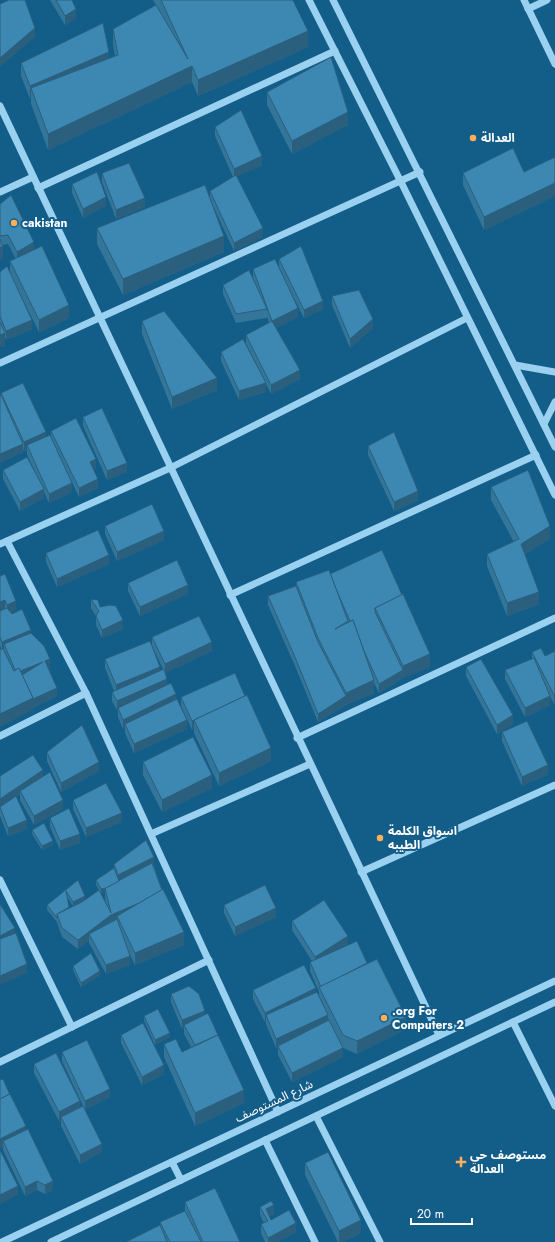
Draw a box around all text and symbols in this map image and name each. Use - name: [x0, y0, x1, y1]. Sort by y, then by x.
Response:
- place label: العدالة: [481, 129, 515, 147]
- marker: العدالة: [468, 133, 478, 143]
- place label: cakistan: [22, 214, 67, 232]
- marker: cakistan: [9, 218, 19, 228]
- place label: اسواق الكلمة الطيبه: [388, 822, 457, 854]
- marker: اسواق الكلمة الطيبه: [375, 833, 385, 843]
- place label: .org For Computers 2: [392, 1002, 464, 1034]
- marker: .org For Computers 2: [379, 1013, 389, 1023]
- street label: شارع المستوصف: [232, 1075, 316, 1127]
- place label: مستوصف حي العداله: [470, 1146, 546, 1178]
- marker: مستوصف حي العداله: [455, 1156, 467, 1168]
- scale bar: [411, 1200, 472, 1226]
- text: 20 m: [417, 1205, 444, 1223]

